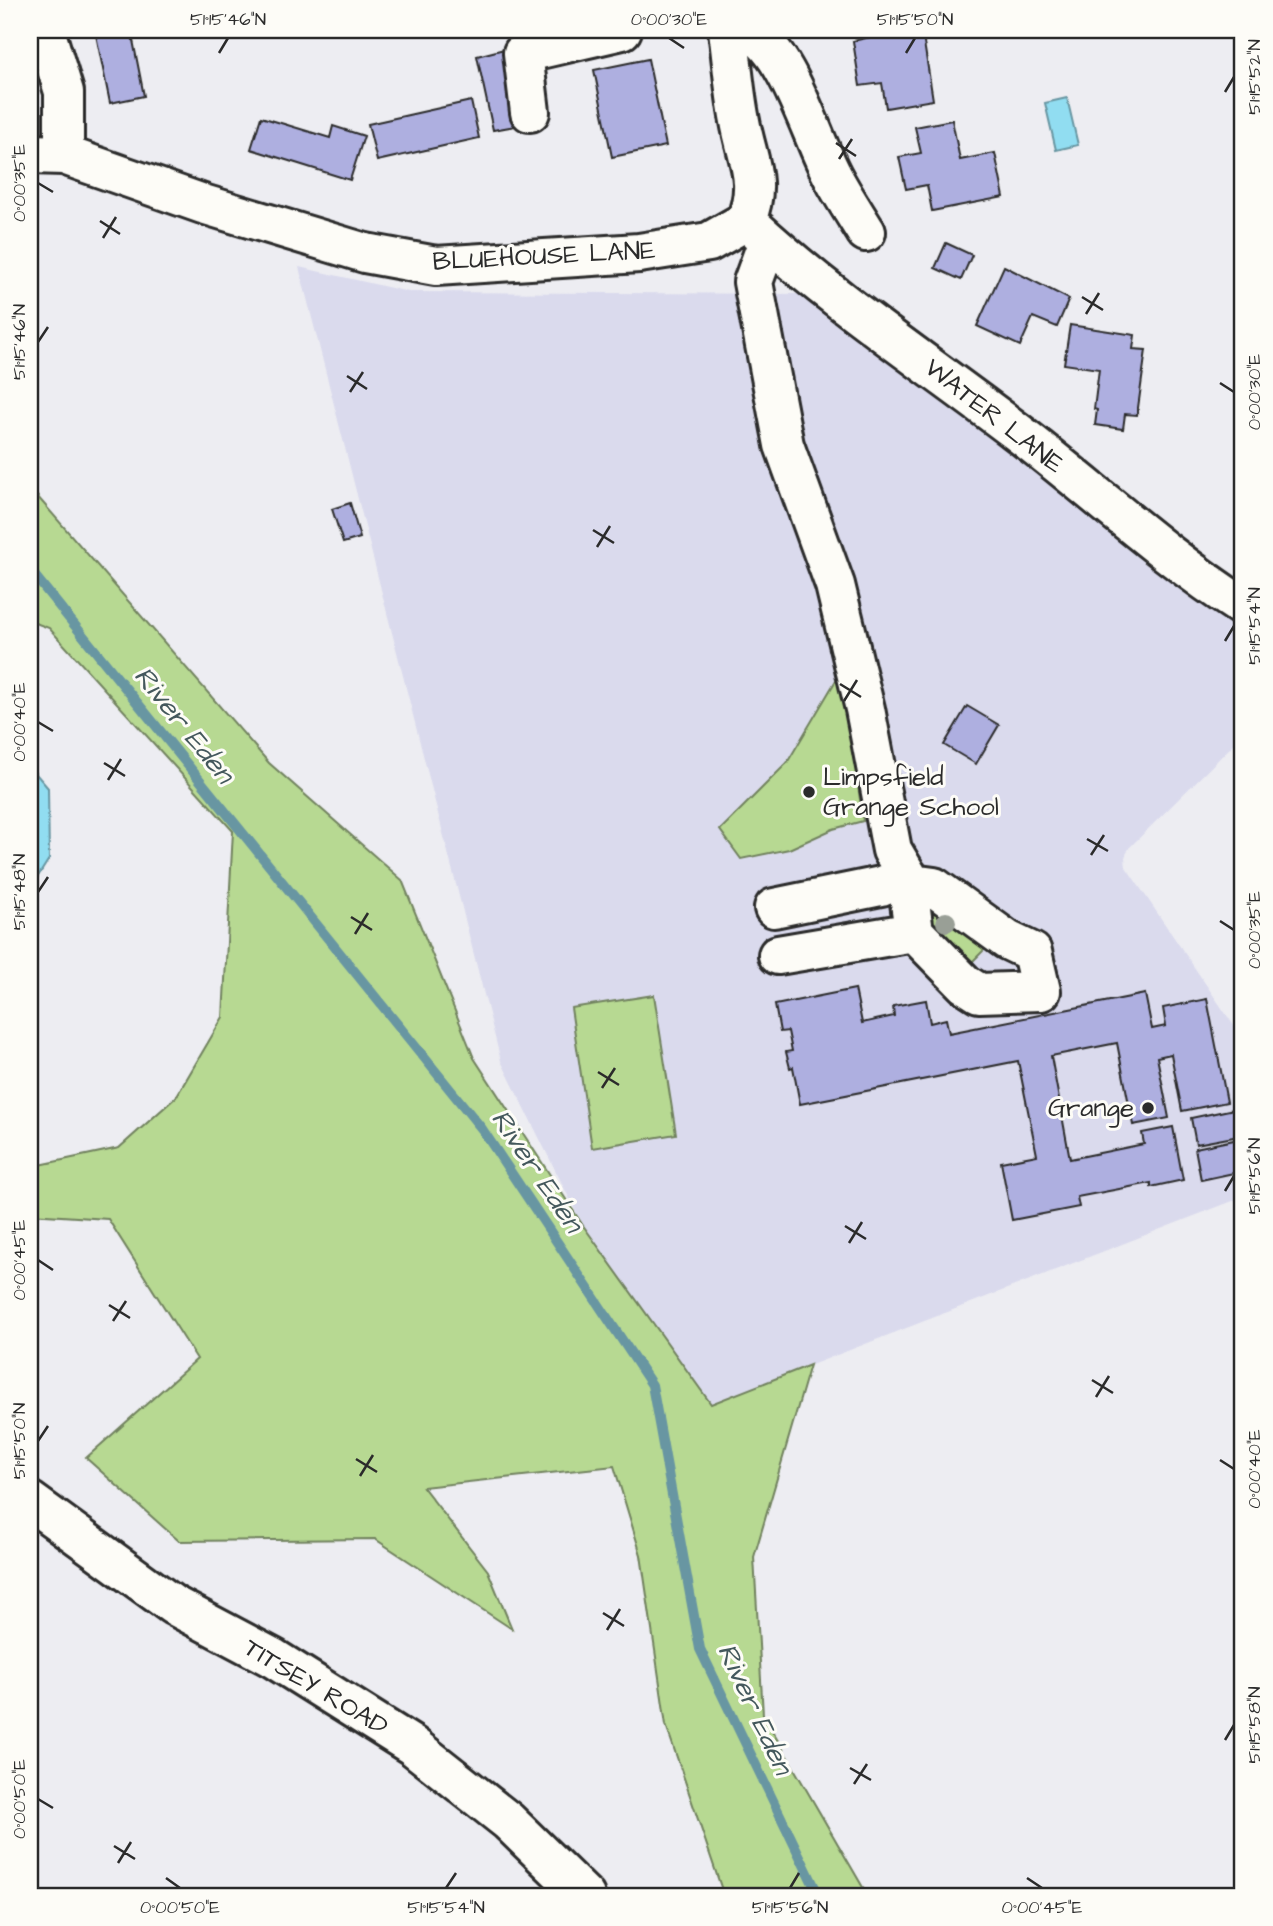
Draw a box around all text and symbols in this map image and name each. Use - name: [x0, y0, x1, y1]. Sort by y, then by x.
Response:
- text: 51°15'46"N: [190, 7, 266, 32]
- text: 0°00'30"E: [631, 7, 708, 32]
- text: 51°15'50"N: [877, 7, 953, 32]
- text: 51°15'52"N: [1242, 39, 1267, 115]
- text: 0°00'35"E: [7, 144, 32, 222]
- street label: BLUEHOUSE LANE: [432, 232, 656, 280]
- text: 51°15'46"N: [7, 304, 32, 380]
- street label: WATER LANE: [917, 350, 1071, 482]
- text: 0°00'30"E: [1242, 353, 1267, 430]
- text: 51°15'54"N: [1242, 587, 1267, 665]
- water label: River Eden: [125, 658, 245, 793]
- text: 0°00'40"E: [7, 682, 32, 762]
- place label: Limpsfield Grange School: [823, 759, 999, 827]
- marker: Limpsfield Grange School: [801, 784, 817, 800]
- text: 51°15'48"N: [7, 854, 32, 930]
- text: 0°00'35"E: [1242, 891, 1267, 969]
- place label: Grange: [1048, 1090, 1134, 1128]
- marker: Grange: [1140, 1100, 1156, 1116]
- water label: River Eden: [482, 1102, 594, 1242]
- text: 51°15'56"N: [1242, 1138, 1267, 1214]
- text: 0°00'45"E: [7, 1219, 32, 1300]
- text: 51°15'50"N: [7, 1403, 32, 1479]
- text: 0°00'40"E: [1242, 1429, 1267, 1509]
- street label: TITSEY ROAD: [237, 1630, 395, 1744]
- water label: River Eden: [708, 1637, 803, 1783]
- text: 51°15'58"N: [1242, 1687, 1267, 1763]
- text: 0°00'50"E: [7, 1759, 32, 1839]
- text: 0°00'50"E: [140, 1895, 220, 1920]
- text: 51°15'54"N: [407, 1895, 485, 1920]
- text: 51°15'56"N: [752, 1895, 828, 1920]
- text: 0°00'45"E: [1002, 1895, 1083, 1920]

